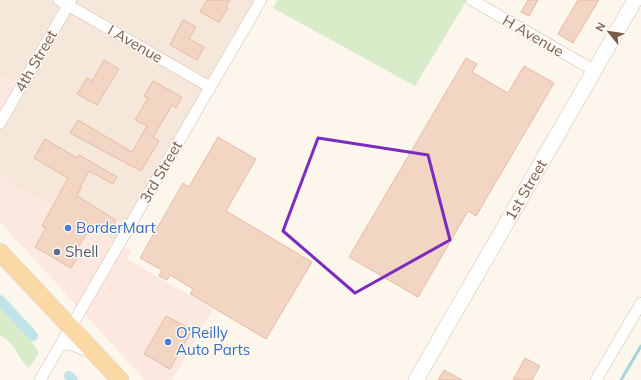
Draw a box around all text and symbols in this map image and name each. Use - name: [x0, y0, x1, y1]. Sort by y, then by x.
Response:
- street label: H Avenue: [499, 10, 567, 61]
- north arrow: [589, 12, 629, 52]
- street label: I Avenue: [104, 20, 166, 67]
- text: N: [592, 20, 608, 34]
- street label: 4th Street: [10, 26, 61, 95]
- street label: 3rd Street: [135, 137, 186, 206]
- street label: 1st Street: [501, 156, 551, 224]
- place label: BorderMart: [76, 218, 156, 237]
- marker: BorderMart: [63, 223, 73, 233]
- place label: Shell: [65, 242, 98, 261]
- marker: Shell: [52, 247, 62, 257]
- place label: O'Reilly Auto Parts: [176, 323, 250, 359]
- marker: O'Reilly Auto Parts: [163, 337, 173, 347]

